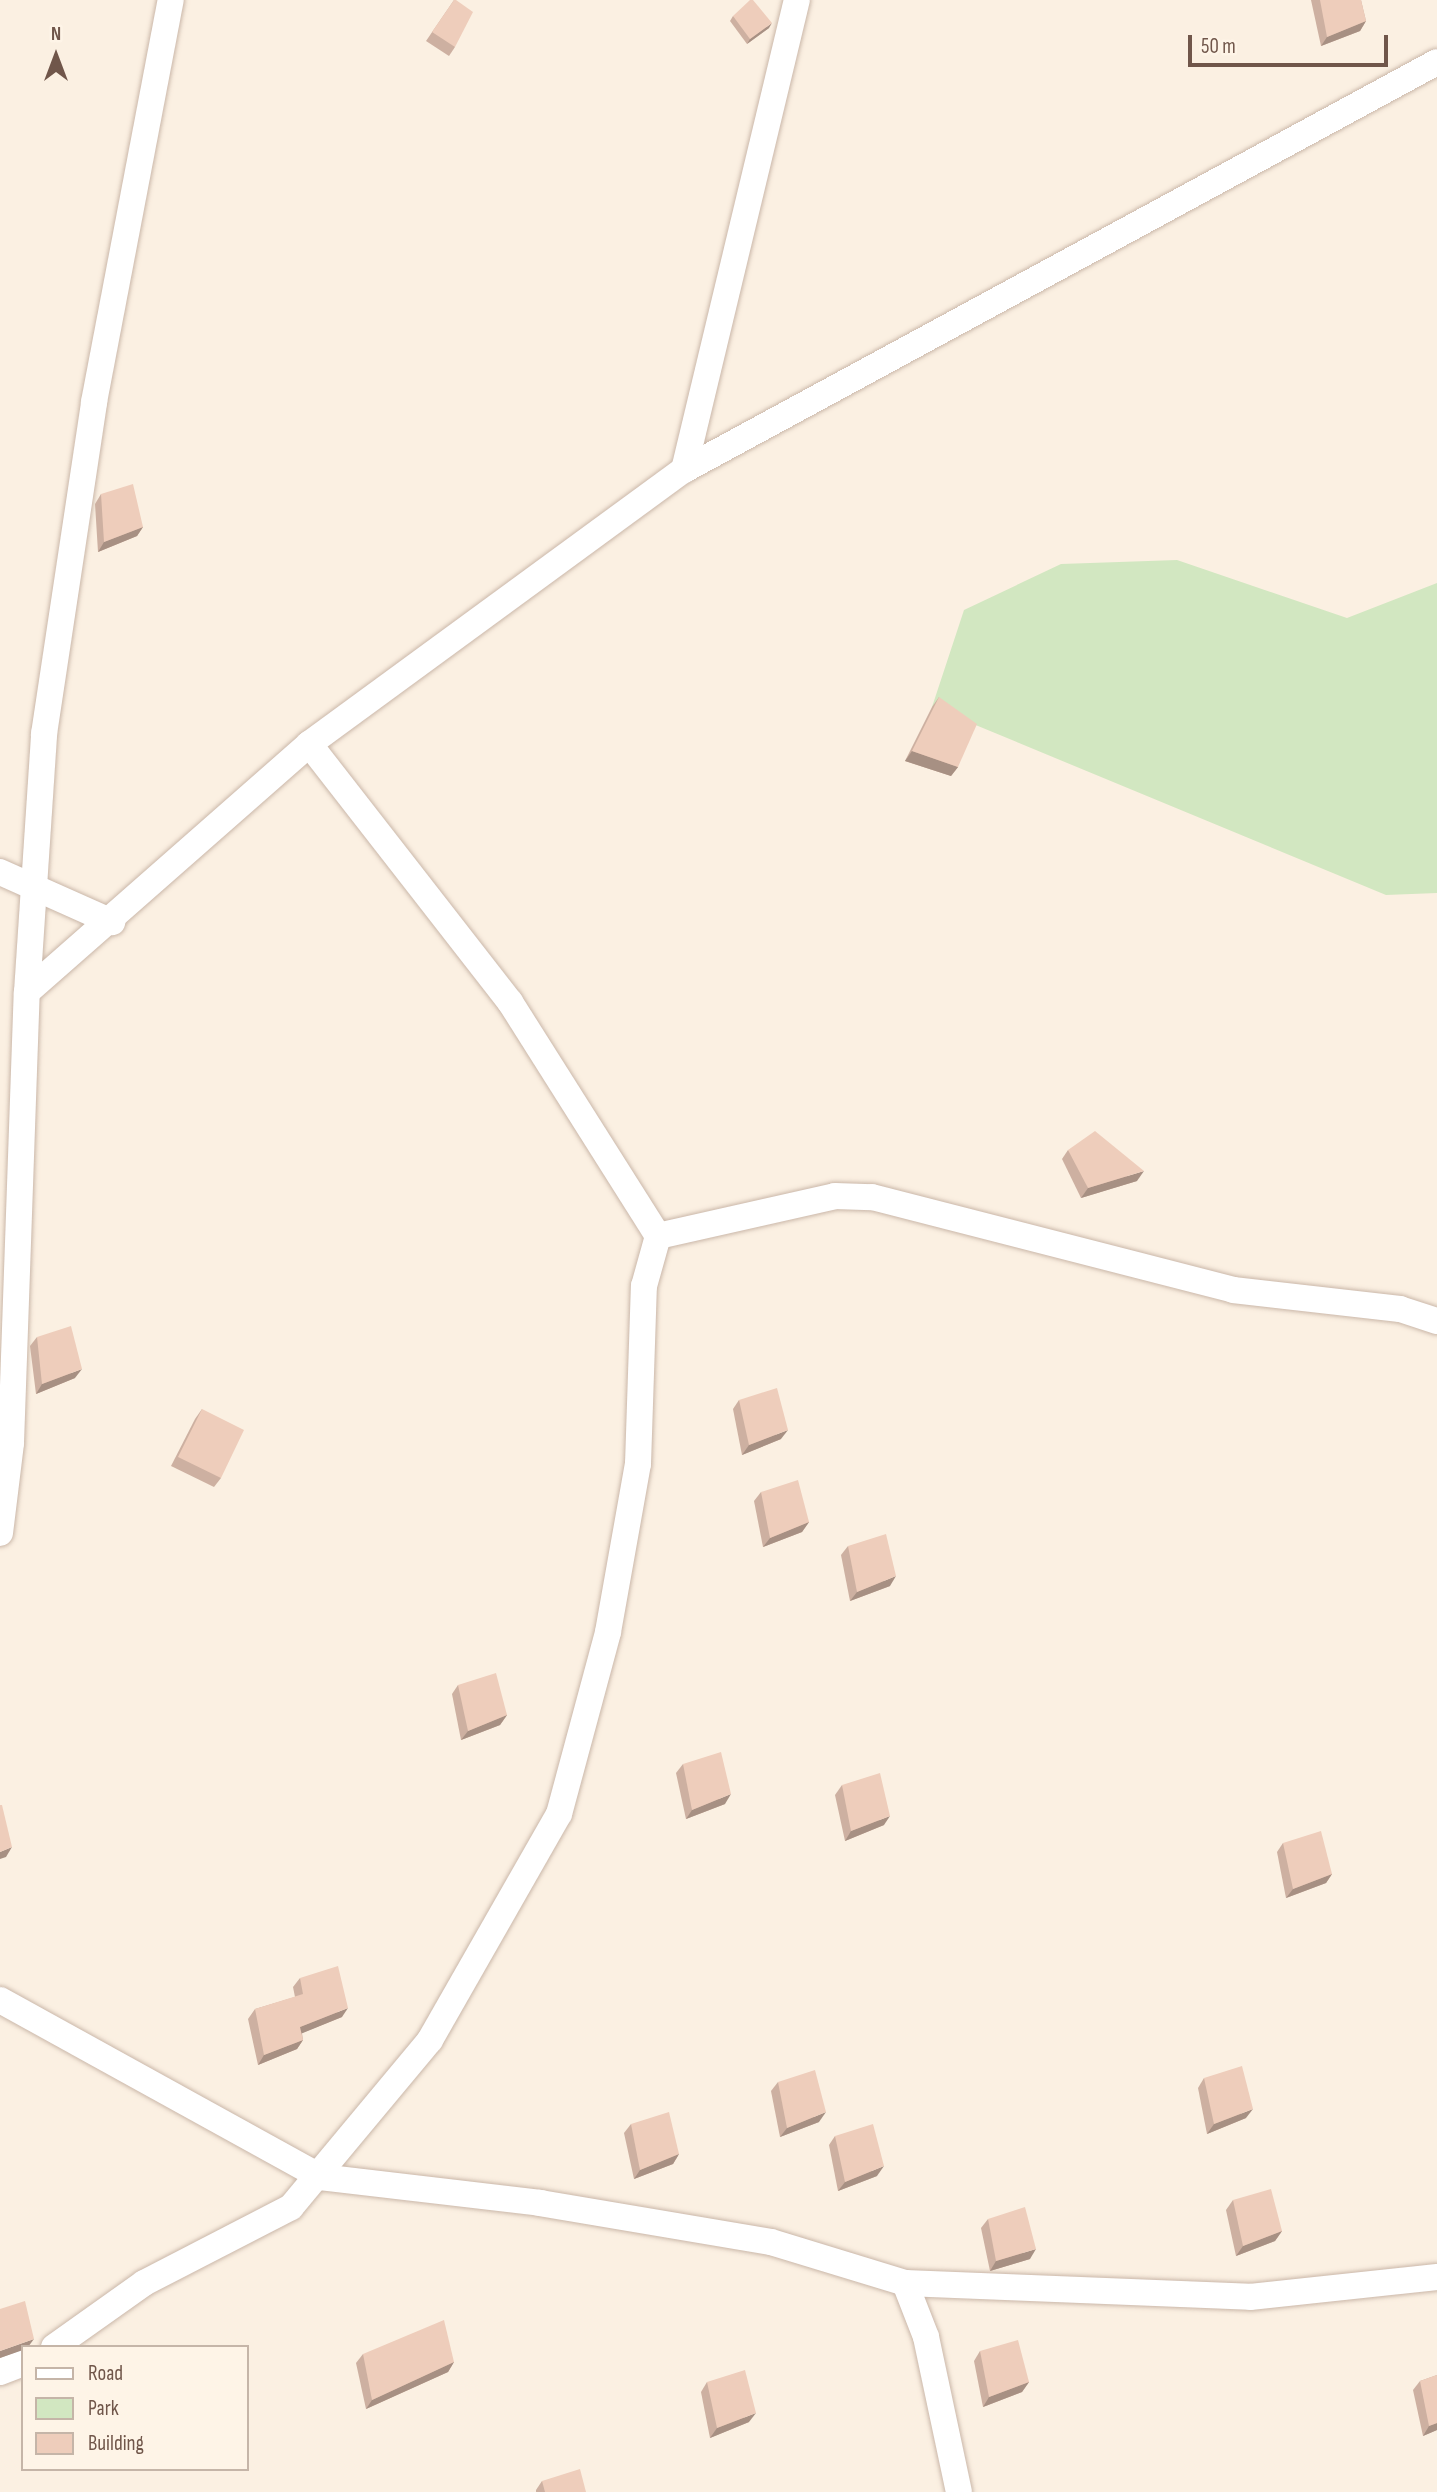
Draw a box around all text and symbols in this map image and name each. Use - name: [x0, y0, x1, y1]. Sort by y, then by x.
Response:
- north arrow: [21, 21, 91, 91]
- scale bar: [1192, 21, 1392, 65]
- text: N: [51, 23, 61, 46]
- text: 50 m: [1201, 34, 1236, 59]
- legend: [21, 2345, 248, 2471]
- text: Road: [88, 2361, 123, 2386]
- text: Park: [88, 2396, 119, 2421]
- text: Building: [88, 2431, 144, 2456]

